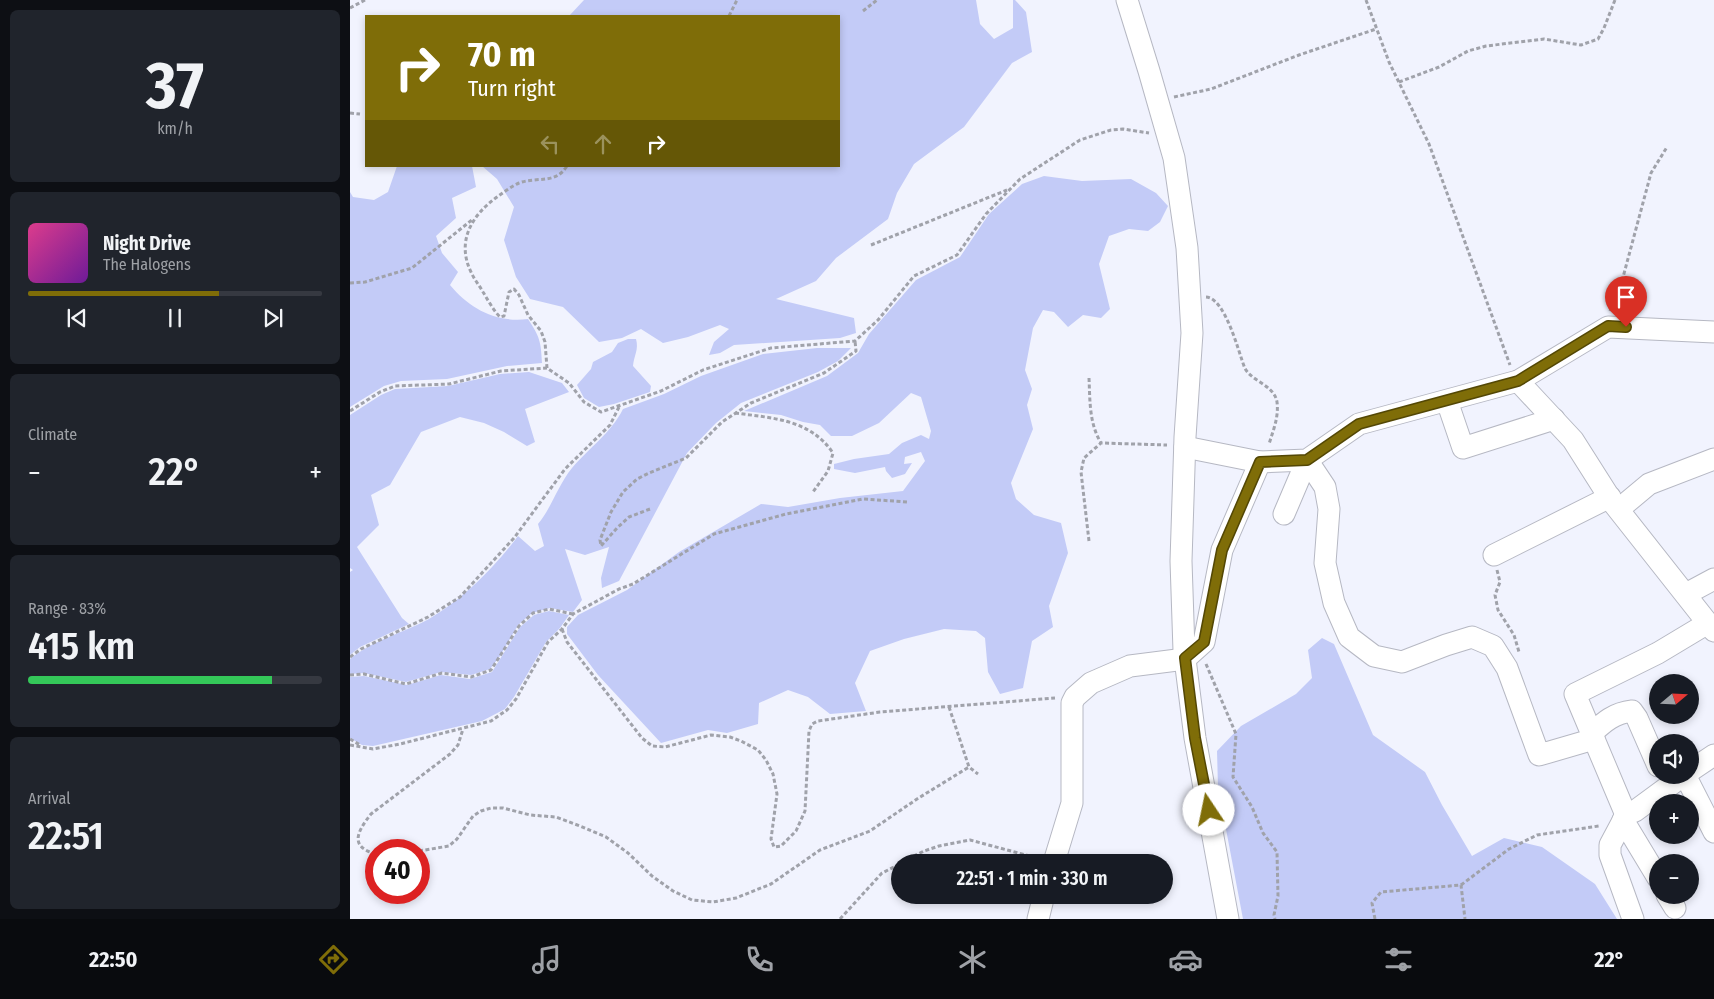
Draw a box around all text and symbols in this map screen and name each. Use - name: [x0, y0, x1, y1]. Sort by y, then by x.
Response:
- text: 70 m: [468, 33, 536, 75]
- icon: right: [385, 35, 450, 100]
- text: 37: [146, 47, 204, 125]
- text: Turn right: [468, 75, 556, 102]
- text: km/h: [157, 119, 193, 138]
- icon: left: [536, 130, 564, 158]
- icon: ahead: [589, 130, 617, 158]
- icon: right: [642, 130, 670, 158]
- text: Night Drive: [103, 232, 191, 255]
- text: The Halogens: [103, 255, 191, 274]
- pin: [1605, 276, 1647, 327]
- icon: arrive: [1612, 283, 1640, 311]
- icon: previous: [63, 304, 91, 332]
- icon: pause: [161, 304, 189, 332]
- icon: next: [259, 304, 287, 332]
- text: Climate: [28, 425, 77, 444]
- text: 22°: [149, 449, 201, 495]
- text: −: [28, 456, 41, 489]
- text: +: [309, 456, 322, 489]
- text: Range · 83%: [28, 599, 106, 618]
- text: 415 km: [28, 623, 135, 669]
- north arrow: [1649, 674, 1699, 724]
- map controls: [1649, 674, 1699, 904]
- button: sound: [1649, 734, 1699, 784]
- position arrow: [1182, 783, 1234, 835]
- text: Arrival: [28, 789, 70, 808]
- button: +: [1649, 794, 1699, 844]
- text: 22:51: [28, 813, 104, 859]
- speed limit sign: 40: [365, 839, 430, 904]
- button: −: [1649, 854, 1699, 904]
- text: 22:51 · 1 min · 330 m: [957, 867, 1107, 890]
- icon: directions: [316, 942, 351, 977]
- icon: music: [529, 942, 564, 977]
- icon: phone: [742, 942, 777, 977]
- icon: climate: [955, 942, 990, 977]
- icon: car: [1168, 942, 1203, 977]
- icon: filters: [1381, 942, 1416, 977]
- text: 22:50: [89, 946, 137, 973]
- text: 22°: [1594, 946, 1625, 973]

